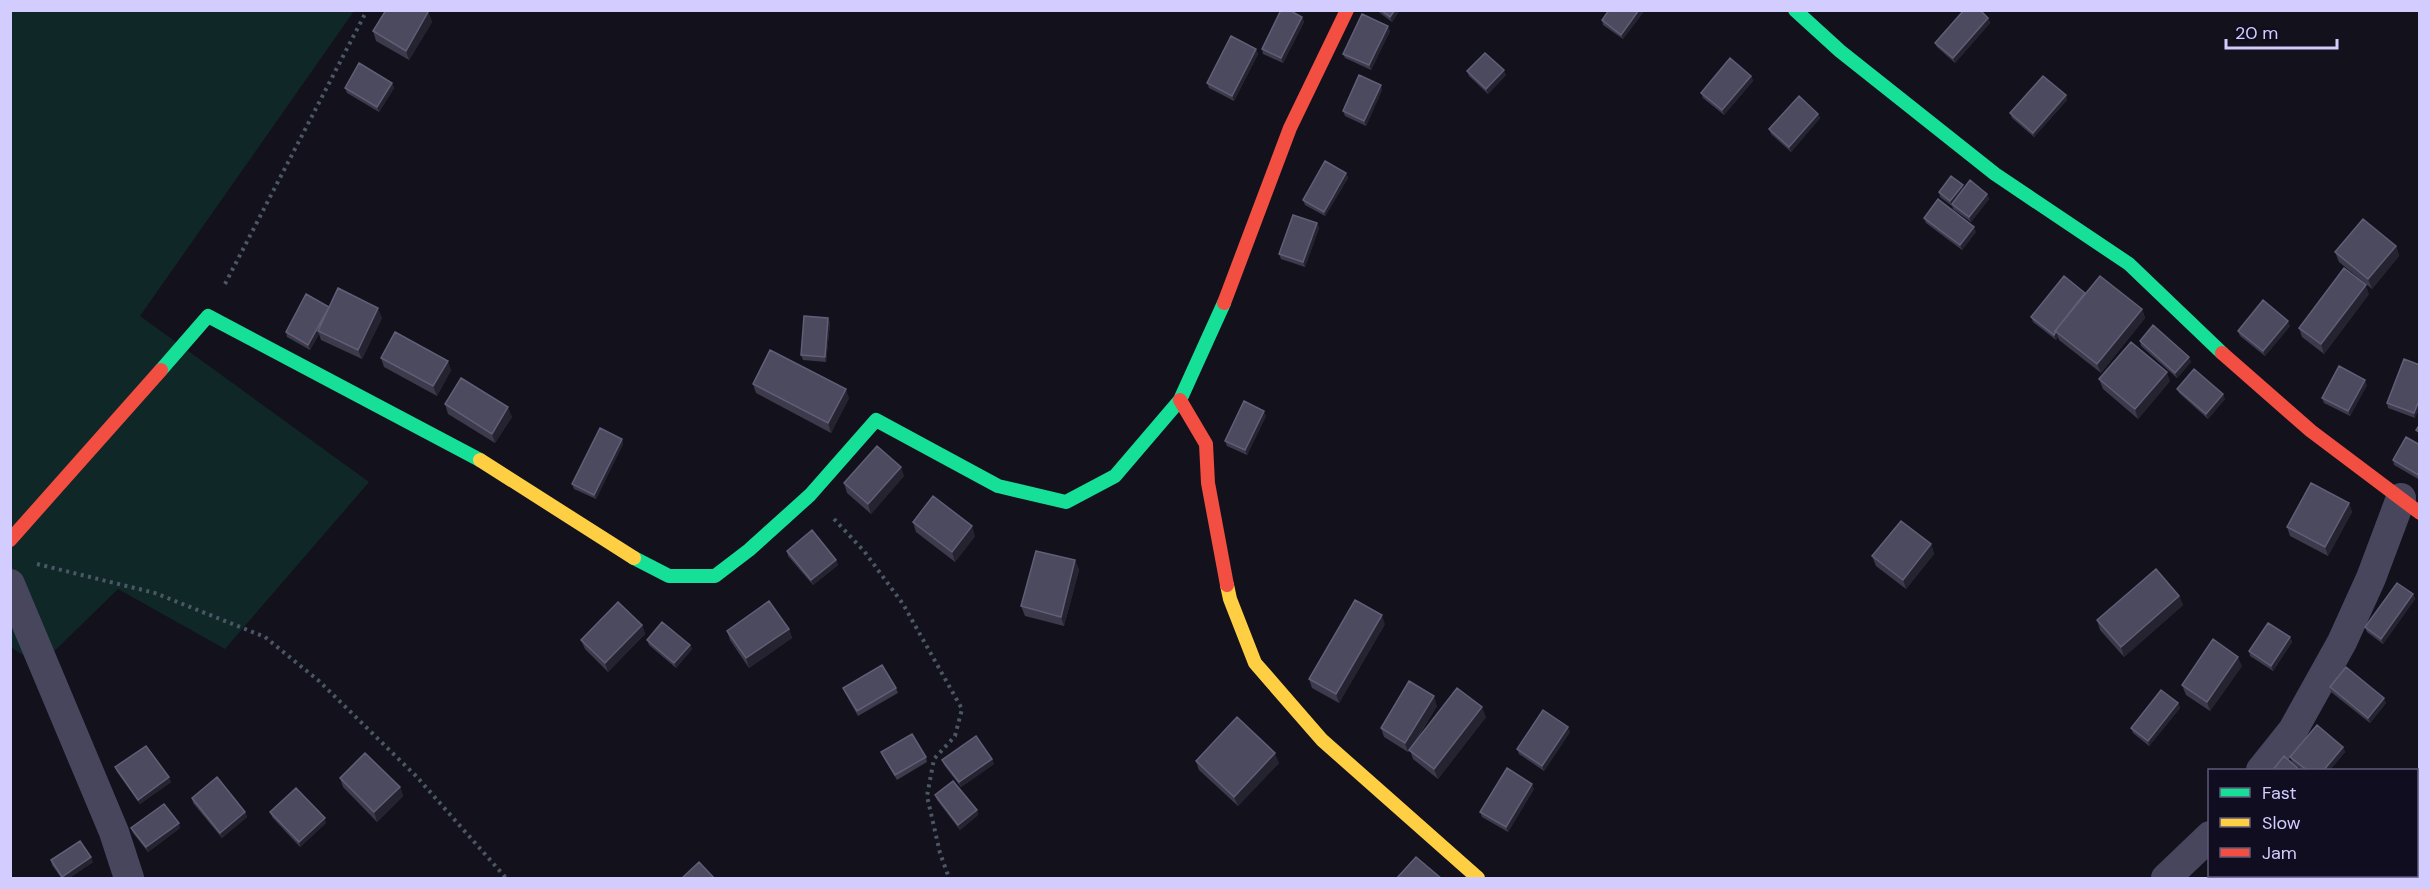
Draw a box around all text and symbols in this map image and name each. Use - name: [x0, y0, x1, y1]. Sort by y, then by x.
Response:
- scale bar: [2226, 12, 2337, 50]
- text: 20 m: [2235, 21, 2278, 45]
- legend: [2208, 769, 2418, 877]
- text: Fast: [2262, 781, 2297, 805]
- text: Slow: [2262, 811, 2301, 835]
- text: Jam: [2262, 841, 2297, 865]

